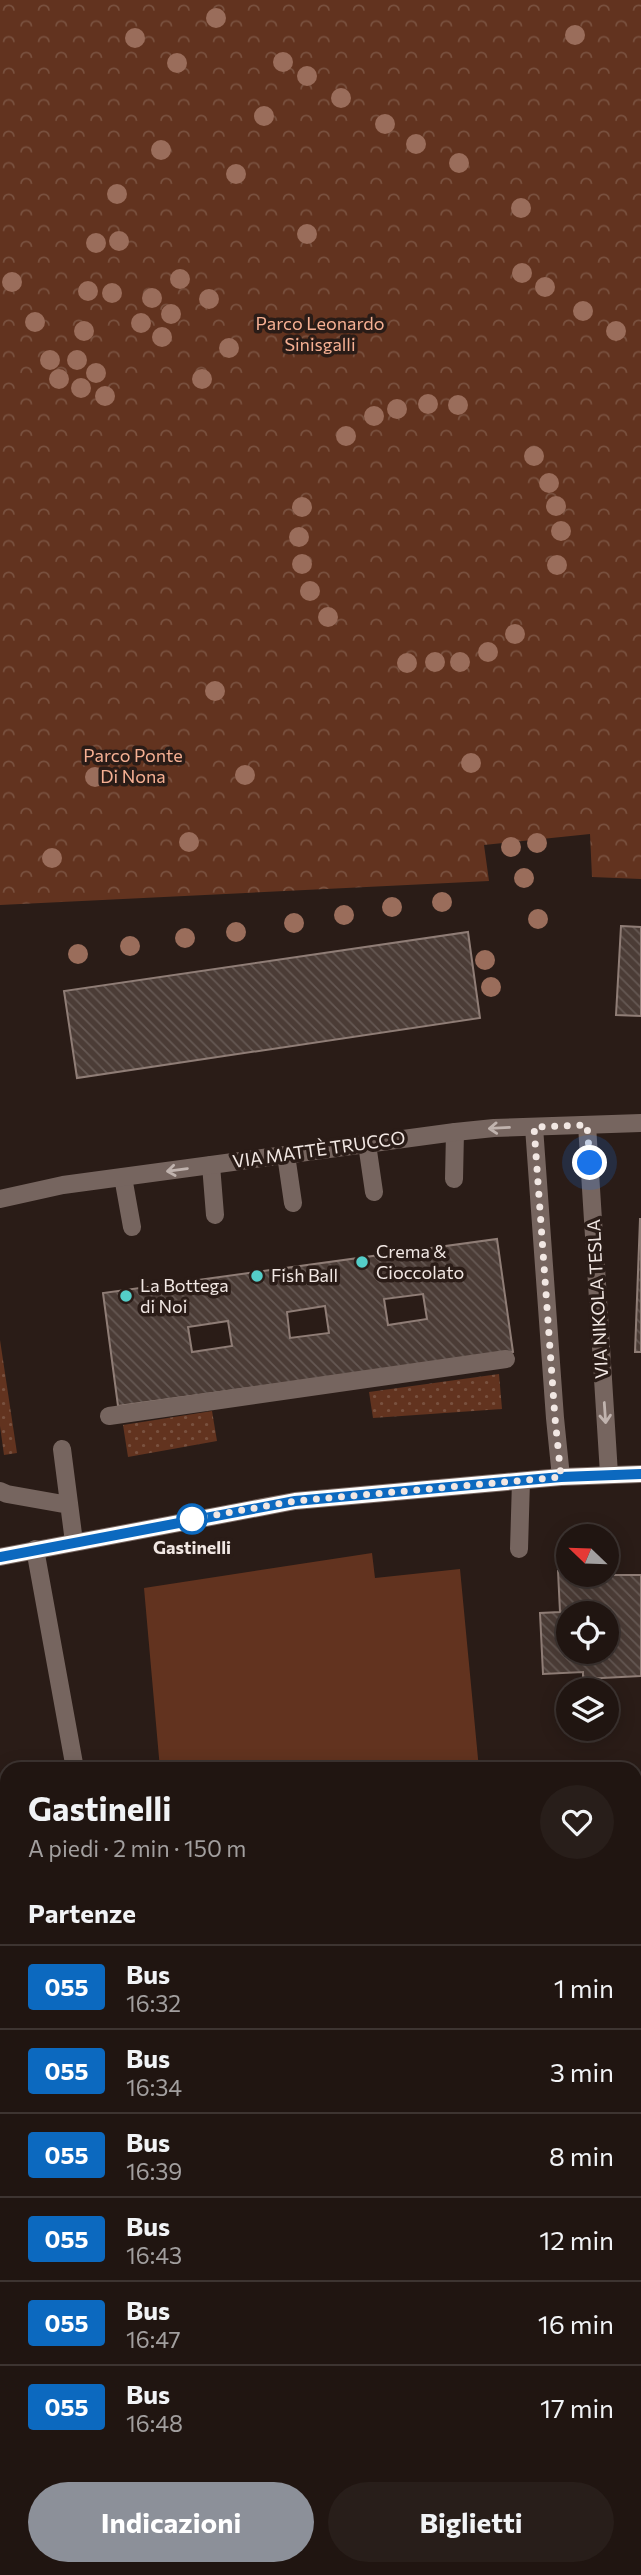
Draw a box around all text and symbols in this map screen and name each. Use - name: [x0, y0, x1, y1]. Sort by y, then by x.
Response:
- park label: Parco Leonardo Sinisgalli: [255, 312, 385, 355]
- park label: Parco Ponte Di Nona: [83, 744, 183, 787]
- one-way arrow: [488, 1122, 511, 1135]
- street label: VIA MATTÈ TRUCCO: [231, 1126, 407, 1172]
- your location: [572, 1145, 607, 1180]
- one-way arrow: [166, 1163, 189, 1176]
- street label: VIA NIKOLA TESLA: [582, 1219, 612, 1379]
- place label: Crema & Cioccolato: [376, 1240, 464, 1283]
- marker: Crema & Cioccolato: [354, 1254, 370, 1270]
- place label: Fish Ball: [271, 1264, 338, 1286]
- marker: Fish Ball: [249, 1268, 265, 1284]
- place label: La Bottega di Noi: [140, 1274, 229, 1317]
- marker: La Bottega di Noi: [118, 1288, 134, 1304]
- one-way arrow: [599, 1401, 612, 1424]
- marker: Gastinelli: [177, 1504, 207, 1534]
- north arrow: [556, 1524, 620, 1587]
- map controls: [556, 1524, 619, 1741]
- place label: Gastinelli: [153, 1536, 231, 1558]
- button: locate: [556, 1601, 619, 1664]
- button: layers: [556, 1678, 619, 1741]
- button: heart: [540, 1785, 614, 1859]
- text: Gastinelli: [28, 1787, 171, 1828]
- text: A piedi · 2 min · 150 m: [28, 1834, 246, 1862]
- text: Partenze: [28, 1897, 136, 1928]
- text: Bus: [126, 1958, 170, 1989]
- text: 055: [45, 1972, 88, 2001]
- text: 1 min: [554, 1972, 614, 2003]
- text: 16:32: [126, 1989, 181, 2017]
- text: Bus: [126, 2042, 170, 2073]
- text: 055: [45, 2056, 88, 2085]
- text: 3 min: [550, 2056, 614, 2087]
- text: 16:34: [126, 2073, 182, 2101]
- text: Bus: [126, 2126, 170, 2157]
- text: 055: [45, 2140, 88, 2169]
- text: 8 min: [549, 2140, 614, 2171]
- text: 16:39: [126, 2157, 182, 2185]
- text: Bus: [126, 2210, 170, 2241]
- text: 055: [45, 2224, 88, 2253]
- text: 12 min: [539, 2224, 614, 2255]
- text: 16:43: [126, 2241, 182, 2269]
- text: Bus: [126, 2294, 170, 2325]
- text: 055: [45, 2308, 88, 2337]
- text: 16 min: [538, 2308, 614, 2339]
- text: 16:47: [126, 2325, 181, 2353]
- text: Bus: [126, 2378, 170, 2409]
- text: 055: [45, 2392, 88, 2421]
- text: 17 min: [540, 2392, 614, 2423]
- text: 16:48: [126, 2409, 183, 2437]
- button: Indicazioni: [28, 2482, 314, 2562]
- button: Biglietti: [328, 2482, 614, 2562]

